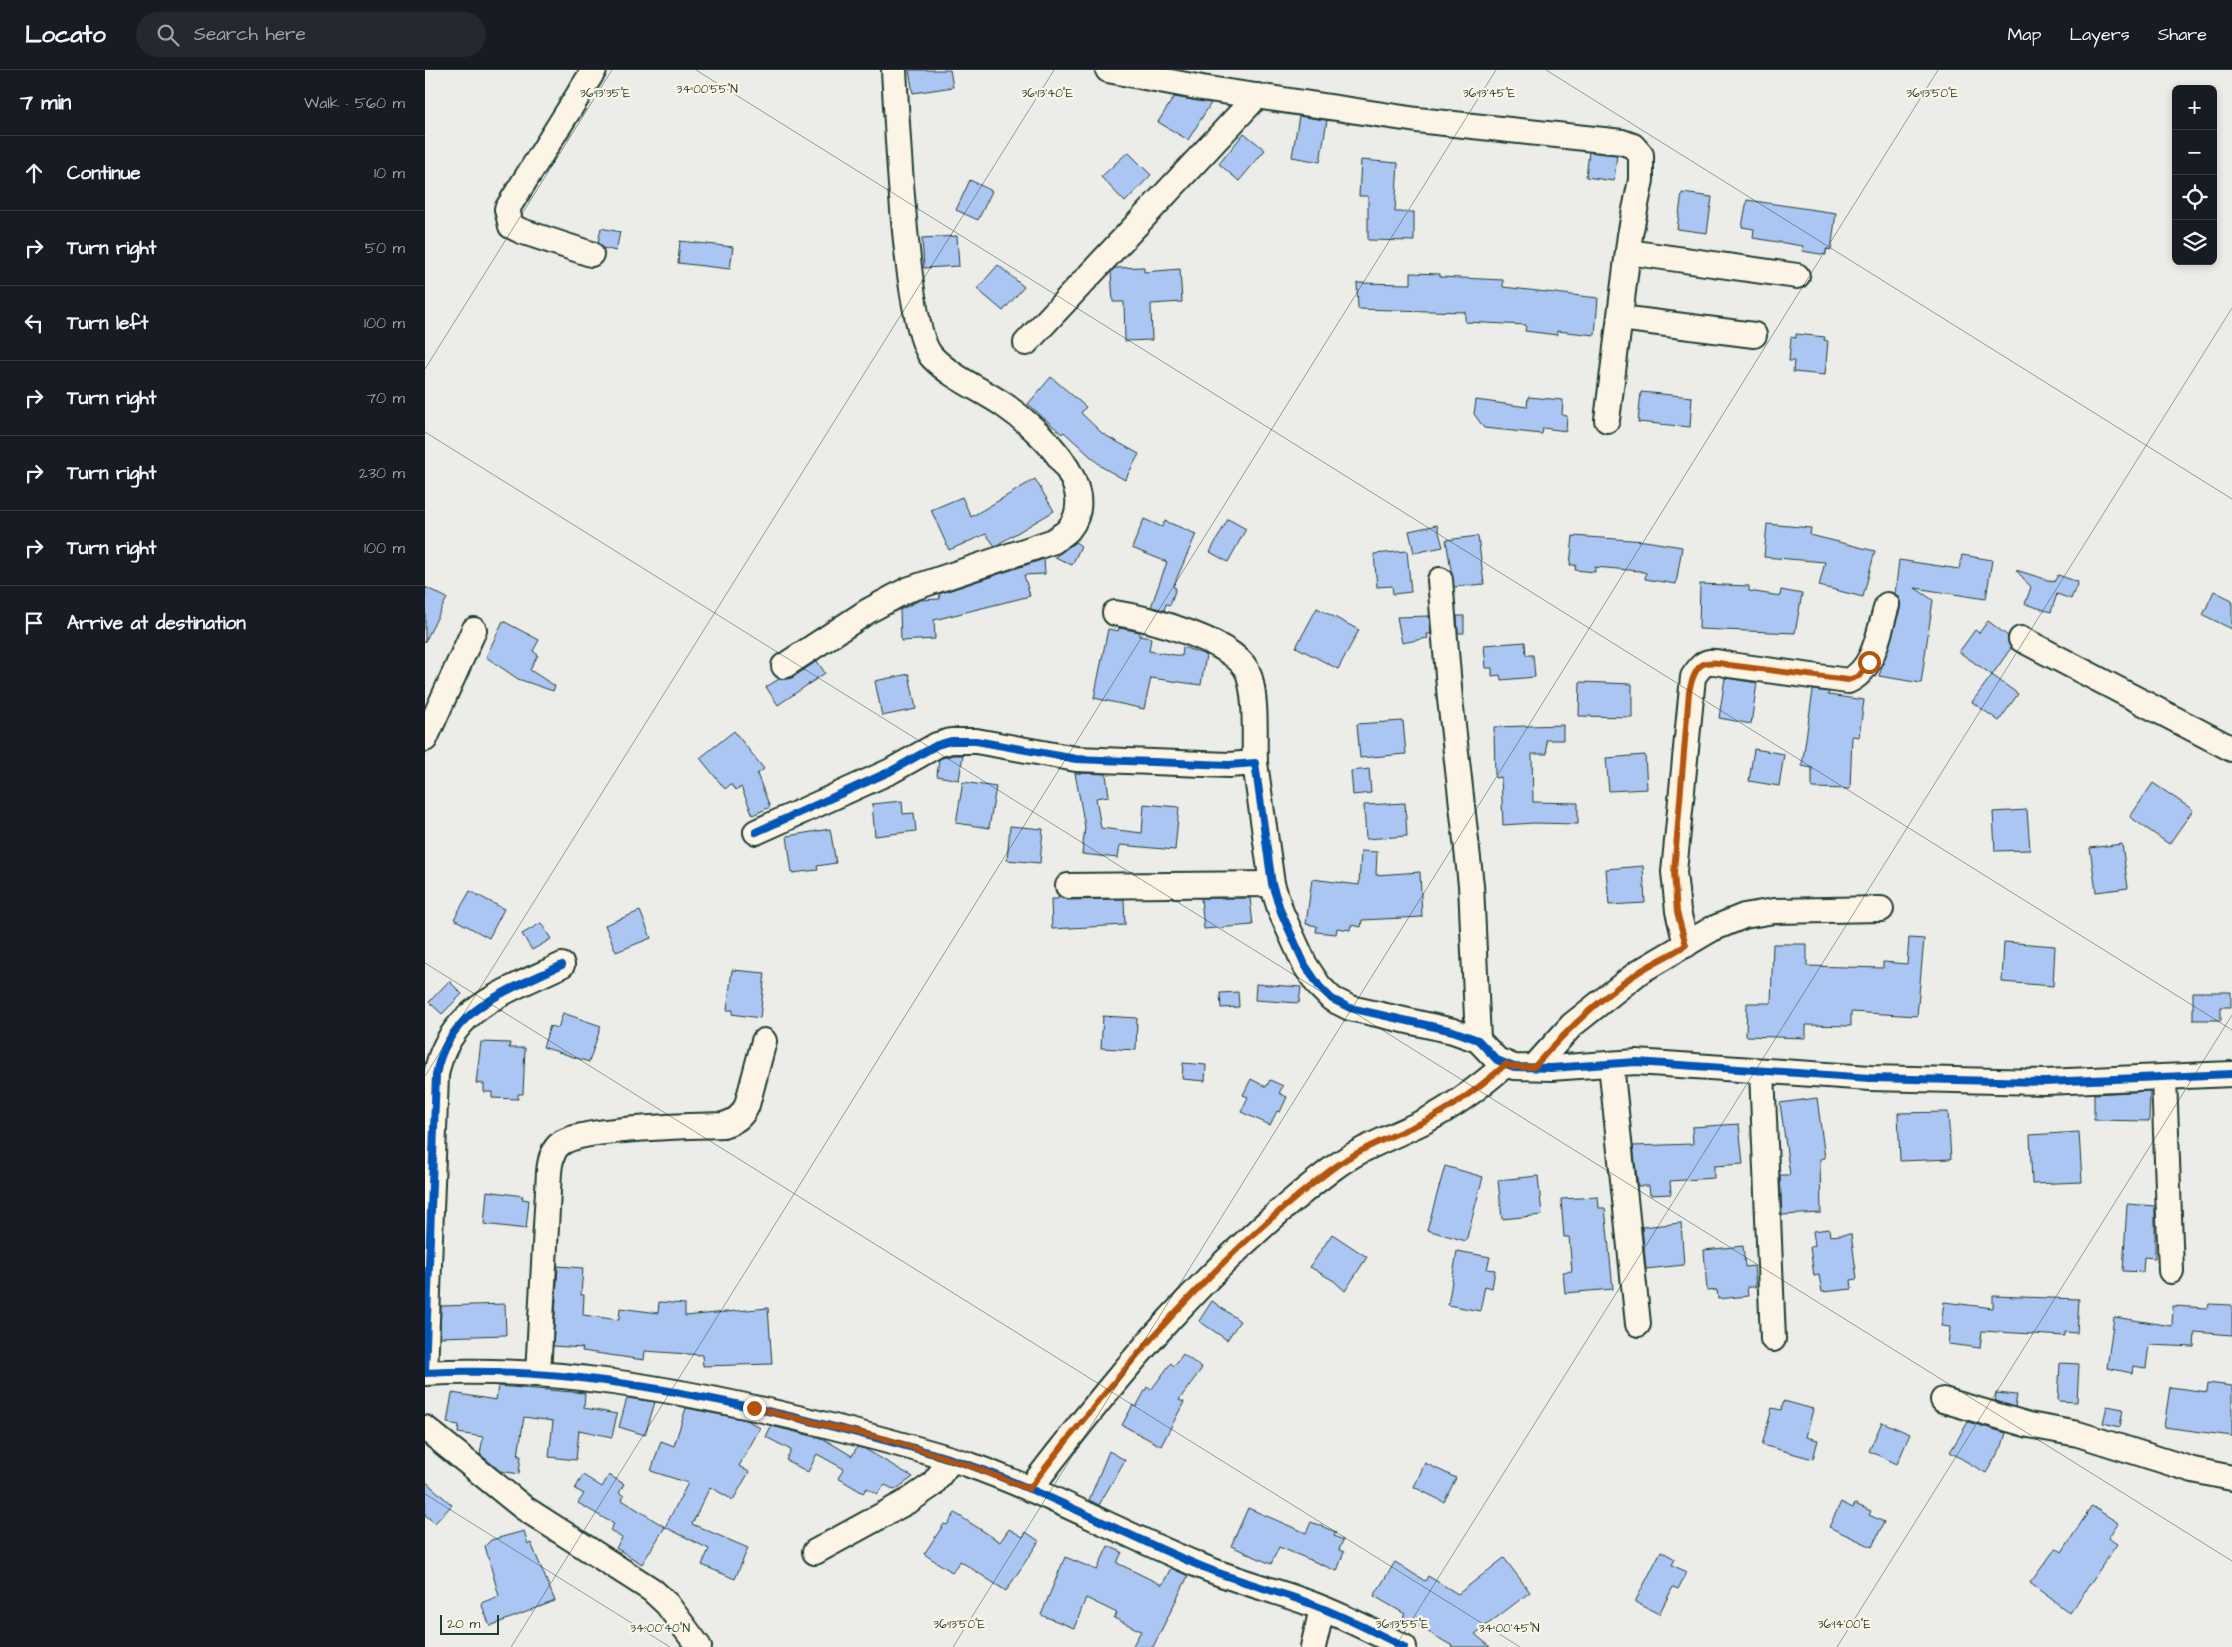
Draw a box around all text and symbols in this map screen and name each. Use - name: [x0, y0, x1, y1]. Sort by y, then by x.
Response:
- search box: [136, 12, 486, 57]
- text: Locato: [25, 18, 106, 52]
- icon: search: [154, 21, 182, 49]
- text: Search here: [194, 21, 306, 48]
- text: Map: [2007, 22, 2041, 47]
- text: Layers: [2069, 22, 2130, 47]
- text: Share: [2158, 22, 2207, 47]
- text: 34°00'55"N: [676, 81, 738, 98]
- text: 36°13'35"E: [580, 85, 630, 102]
- text: 36°13'40"E: [1021, 85, 1073, 102]
- text: 36°13'45"E: [1463, 85, 1515, 102]
- text: 36°13'50"E: [1906, 85, 1958, 102]
- map controls: [2172, 85, 2217, 265]
- button: +: [2172, 85, 2217, 130]
- text: 7 min: [20, 88, 71, 117]
- text: Walk · 560 m: [304, 92, 405, 114]
- button: −: [2172, 130, 2217, 175]
- icon: ahead: [20, 159, 48, 187]
- text: Continue: [67, 160, 141, 187]
- text: 10 m: [374, 162, 405, 184]
- button: locate: [2172, 175, 2217, 220]
- button: layers: [2172, 220, 2217, 265]
- icon: right: [20, 234, 48, 262]
- text: Turn right: [67, 235, 156, 262]
- text: 50 m: [365, 237, 405, 259]
- icon: left: [20, 309, 48, 337]
- text: Turn left: [67, 310, 148, 337]
- text: 100 m: [364, 312, 405, 334]
- icon: right: [20, 384, 48, 412]
- text: Turn right: [67, 385, 156, 412]
- text: 70 m: [366, 387, 405, 409]
- icon: right: [20, 459, 48, 487]
- text: Turn right: [67, 460, 156, 487]
- text: 230 m: [359, 462, 405, 484]
- icon: right: [20, 534, 48, 562]
- text: Turn right: [67, 535, 156, 562]
- text: 100 m: [364, 537, 405, 559]
- icon: arrive: [20, 609, 48, 637]
- text: Arrive at destination: [67, 610, 246, 637]
- route start: [1858, 651, 1881, 674]
- route end: [743, 1397, 766, 1420]
- scale bar: [440, 1612, 499, 1635]
- text: 20 m: [447, 1614, 480, 1634]
- text: 36°13'50"E: [933, 1616, 985, 1633]
- text: 36°13'55"E: [1376, 1616, 1428, 1633]
- text: 36°14'00"E: [1818, 1616, 1871, 1633]
- text: 34°00'40"N: [630, 1620, 691, 1637]
- text: 34°00'45"N: [1478, 1620, 1540, 1637]

